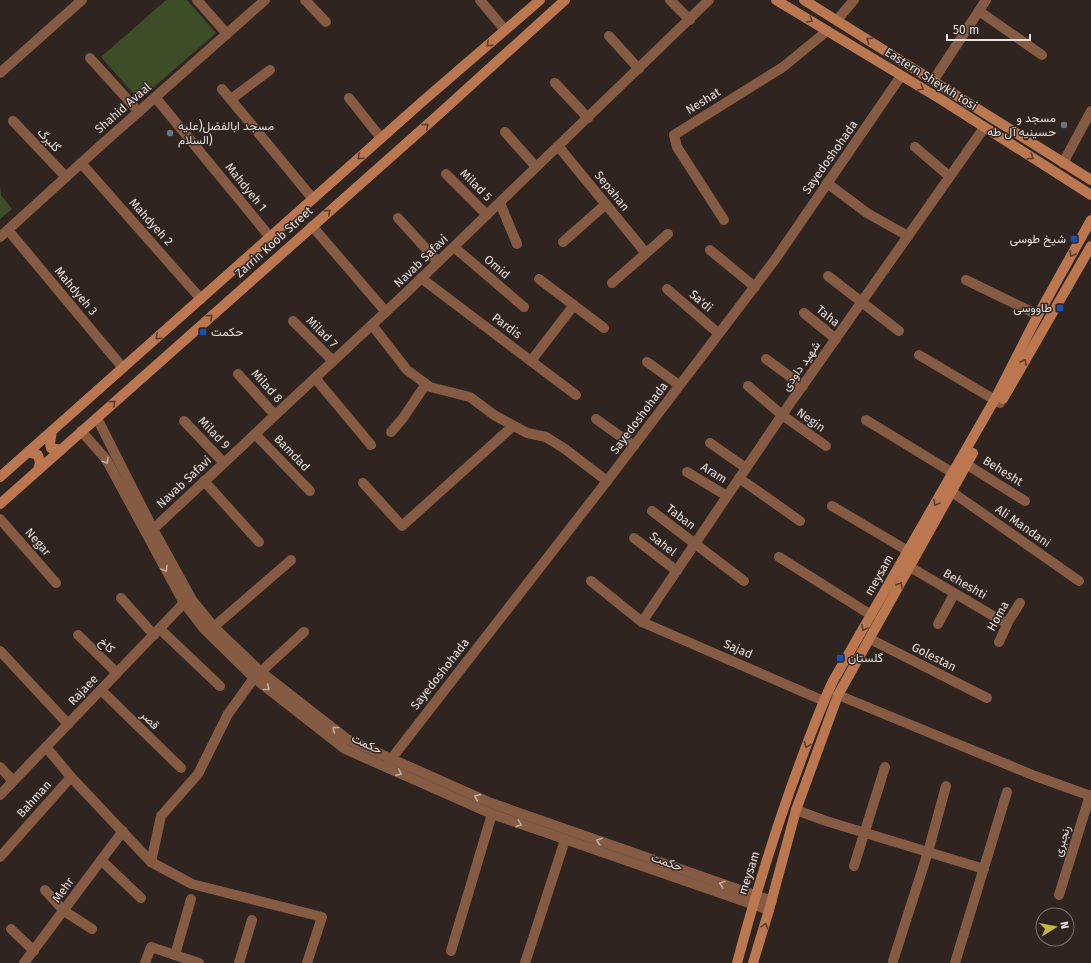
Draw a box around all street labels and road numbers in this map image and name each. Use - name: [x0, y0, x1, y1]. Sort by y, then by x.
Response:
- street label: Eastern Sheykh tosi: [882, 45, 980, 113]
- street label: Shahid Avaal: [92, 79, 154, 136]
- street label: Neshat: [683, 85, 723, 117]
- street label: Sayedoshohada: [799, 118, 861, 196]
- street label: گلبرگ: [34, 125, 63, 155]
- street label: Mahdyeh 1: [222, 160, 270, 214]
- street label: Milad 5: [457, 166, 495, 204]
- street label: Sepahan: [592, 168, 632, 214]
- street label: Mahdyeh 2: [126, 196, 176, 249]
- street label: Zarrin Koob Street: [232, 203, 316, 280]
- street label: Navab Safavi: [391, 232, 451, 290]
- street label: Omid: [481, 252, 513, 282]
- street label: Mahdyeh 3: [52, 264, 100, 318]
- street label: Sa'di: [687, 287, 715, 315]
- street label: Taha: [814, 302, 842, 330]
- street label: Pardis: [489, 310, 525, 342]
- street label: Milad 7: [303, 313, 341, 351]
- street label: شهید داودی: [779, 338, 824, 394]
- street label: Milad 8: [249, 367, 286, 406]
- street label: Sayedoshohada: [607, 379, 671, 457]
- street label: Negin: [794, 405, 828, 435]
- street label: Milad 9: [195, 414, 233, 452]
- street label: Bamdad: [271, 432, 313, 474]
- street label: Navab Safavi: [154, 453, 214, 511]
- street label: Behesht: [980, 453, 1026, 489]
- street label: Aram: [698, 460, 730, 486]
- street label: Taban: [664, 502, 698, 532]
- street label: Ali Mandani: [993, 502, 1053, 550]
- street label: Negar: [22, 525, 54, 559]
- street label: Sahel: [647, 529, 680, 559]
- street label: meysam: [862, 552, 896, 598]
- street label: Beheshti: [941, 566, 989, 602]
- street label: Homa: [984, 599, 1012, 633]
- street label: کاخ: [95, 634, 118, 657]
- street label: Sayedoshohada: [408, 636, 472, 712]
- street label: Sajad: [721, 637, 755, 661]
- street label: Golestan: [909, 640, 959, 674]
- street label: Rajaee: [65, 672, 101, 708]
- street label: قصر: [136, 707, 162, 733]
- street label: حکمت: [349, 731, 385, 757]
- street label: Bahman: [14, 778, 54, 820]
- street label: رنجبری: [1051, 824, 1074, 859]
- street label: meysam: [735, 849, 763, 897]
- street label: حکمت: [649, 850, 685, 874]
- street label: Mehr: [49, 874, 77, 905]

